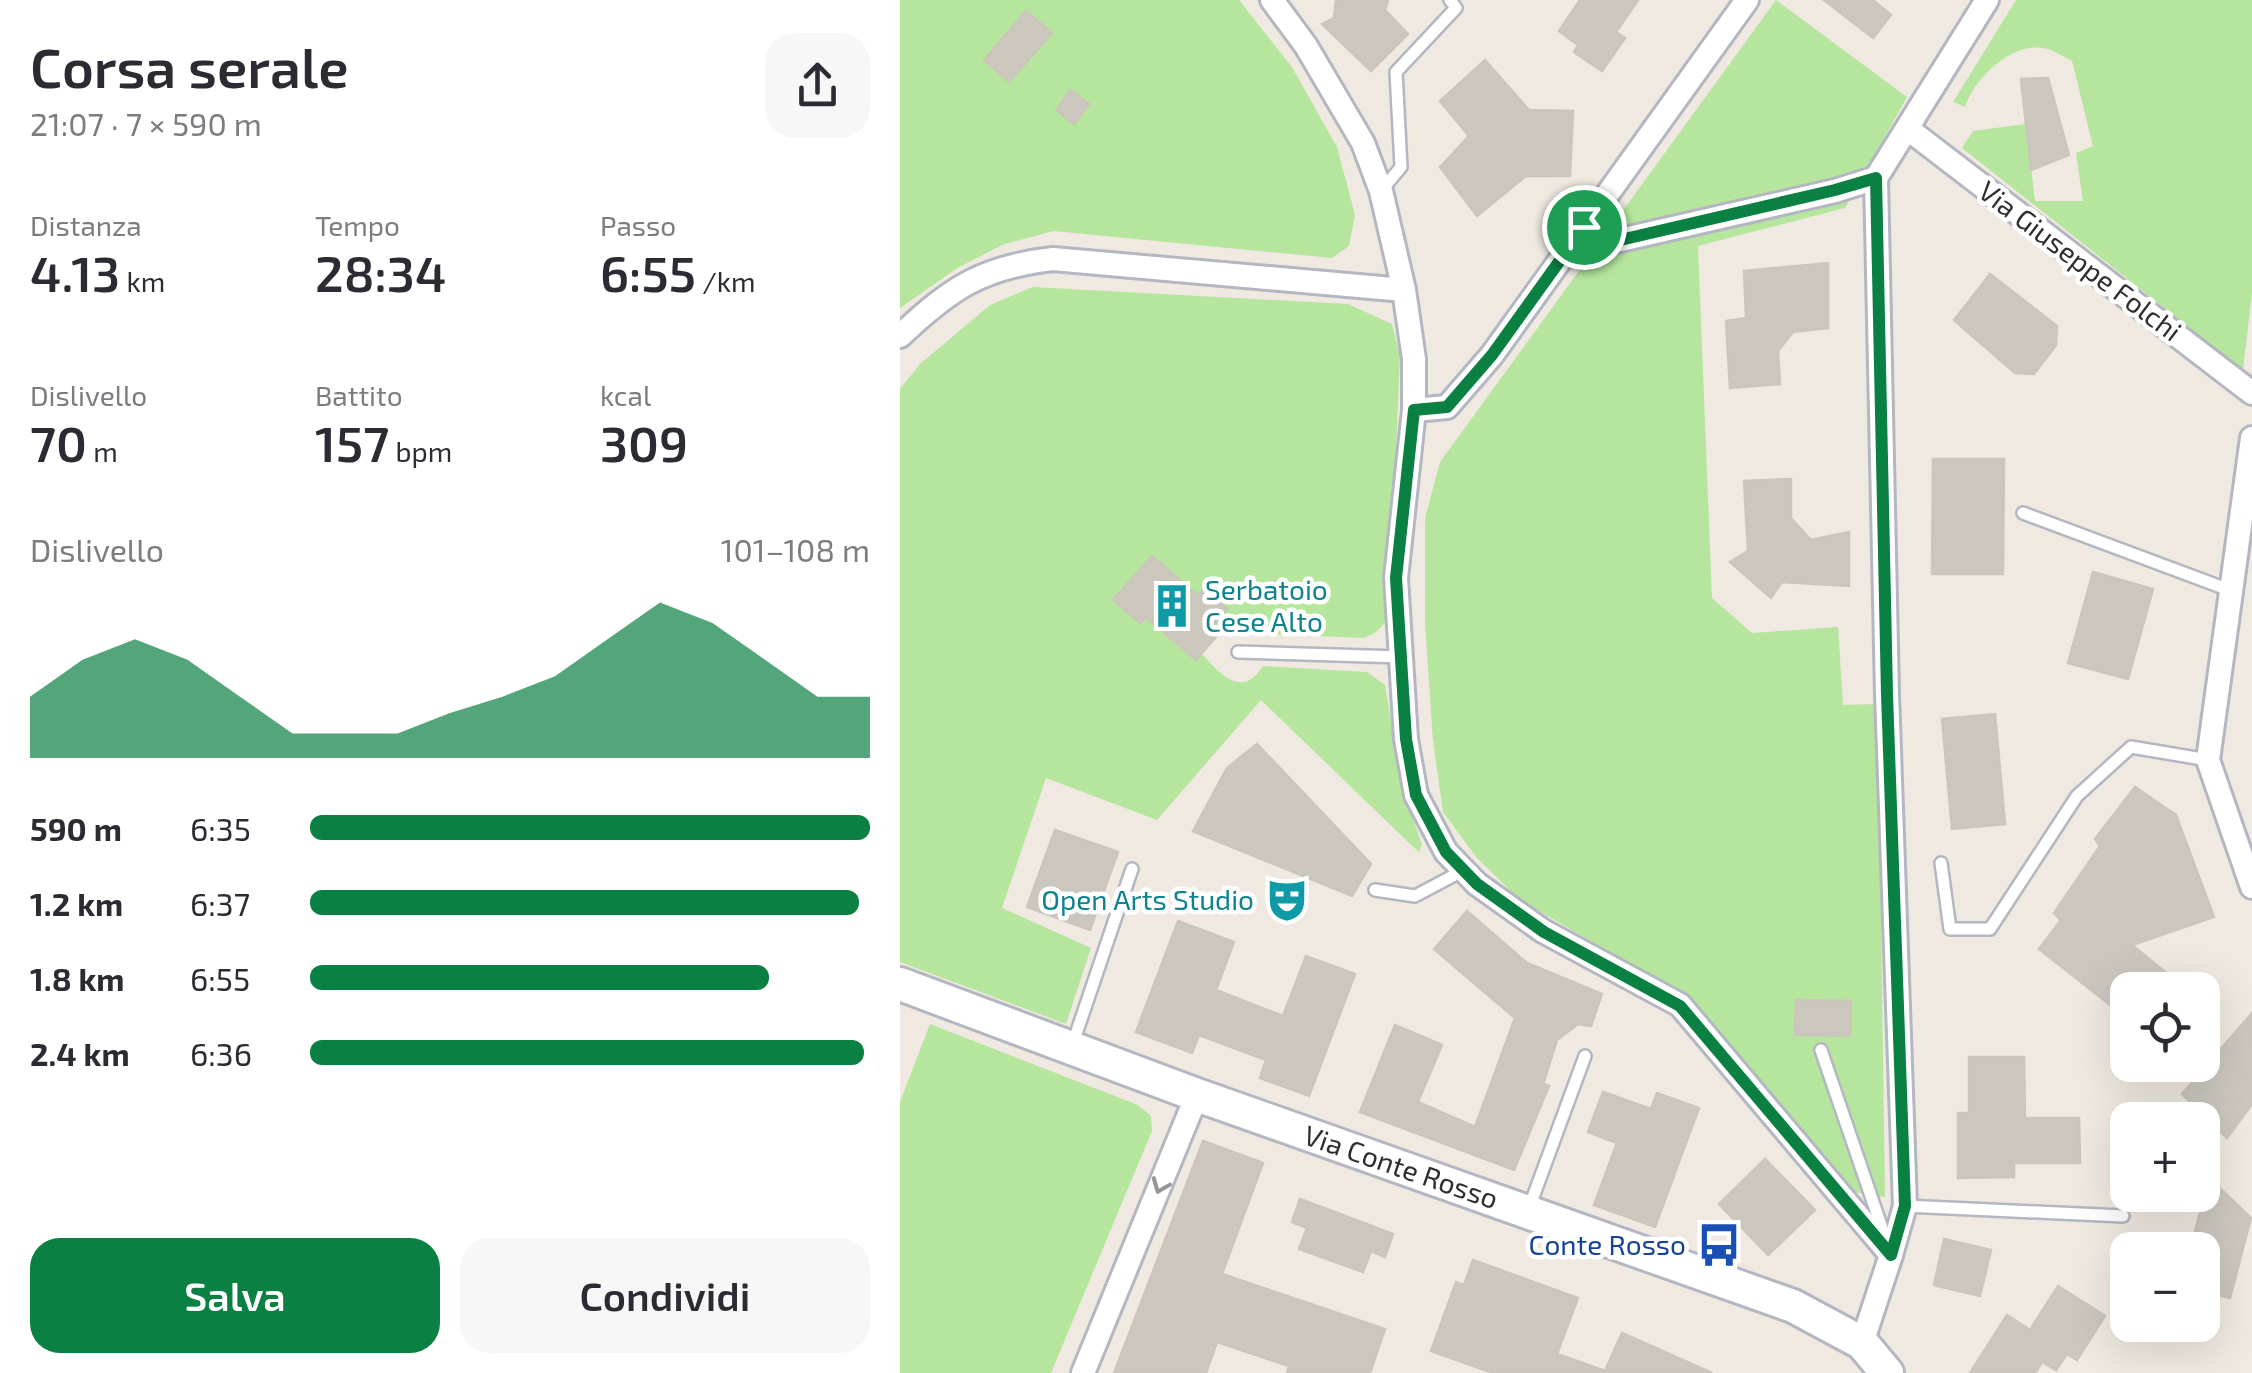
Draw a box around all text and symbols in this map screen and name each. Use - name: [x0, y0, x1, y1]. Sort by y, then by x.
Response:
- text: Corsa serale: [30, 33, 349, 99]
- button: share: [765, 33, 870, 138]
- text: 21:07 · 7 × 590 m: [30, 104, 262, 142]
- street label: Via Giuseppe Folchi: [1973, 173, 2189, 347]
- pin: [1542, 185, 1627, 270]
- icon: arrive: [1557, 200, 1612, 255]
- text: Distanza: [30, 208, 142, 242]
- text: Tempo: [315, 208, 400, 242]
- text: Passo: [600, 208, 676, 242]
- text: 4.13: [30, 242, 120, 302]
- text: 28:34: [315, 242, 446, 302]
- text: 6:55: [600, 242, 696, 302]
- text: km: [120, 264, 165, 298]
- text: /km: [696, 264, 756, 298]
- text: Dislivello: [30, 378, 147, 412]
- text: Battito: [315, 378, 403, 412]
- text: kcal: [600, 378, 651, 412]
- text: 70: [30, 412, 87, 472]
- text: 157: [315, 412, 389, 472]
- text: 309: [600, 412, 688, 472]
- text: m: [87, 434, 118, 468]
- text: bpm: [389, 434, 452, 468]
- text: Dislivello: [30, 530, 164, 568]
- text: 101–108 m: [721, 530, 870, 568]
- place label: Serbatoio Cese Alto: [1205, 572, 1328, 638]
- building icon: Serbatoio Cese Alto: [1148, 582, 1196, 630]
- text: 590 m: [30, 809, 122, 847]
- text: 6:35: [190, 809, 251, 847]
- theatre icon: Open Arts Studio: [1263, 876, 1311, 924]
- place label: Open Arts Studio: [1041, 882, 1254, 916]
- text: 1.2 km: [30, 884, 123, 922]
- text: 6:37: [190, 884, 250, 922]
- text: 1.8 km: [30, 959, 125, 997]
- text: 6:55: [190, 959, 250, 997]
- map controls: [2110, 972, 2220, 1342]
- button: locate: [2110, 972, 2220, 1082]
- text: 2.4 km: [30, 1034, 130, 1072]
- text: 6:36: [190, 1034, 252, 1072]
- button: +: [2110, 1102, 2220, 1212]
- street label: Via Conte Rosso: [1300, 1117, 1503, 1215]
- one-way arrow: [1152, 1176, 1172, 1193]
- bus stop icon: Conte Rosso: [1695, 1221, 1743, 1269]
- place label: Conte Rosso: [1528, 1227, 1686, 1261]
- button: −: [2110, 1232, 2220, 1342]
- button: Salva: [30, 1238, 440, 1353]
- button: Condividi: [460, 1238, 870, 1353]

